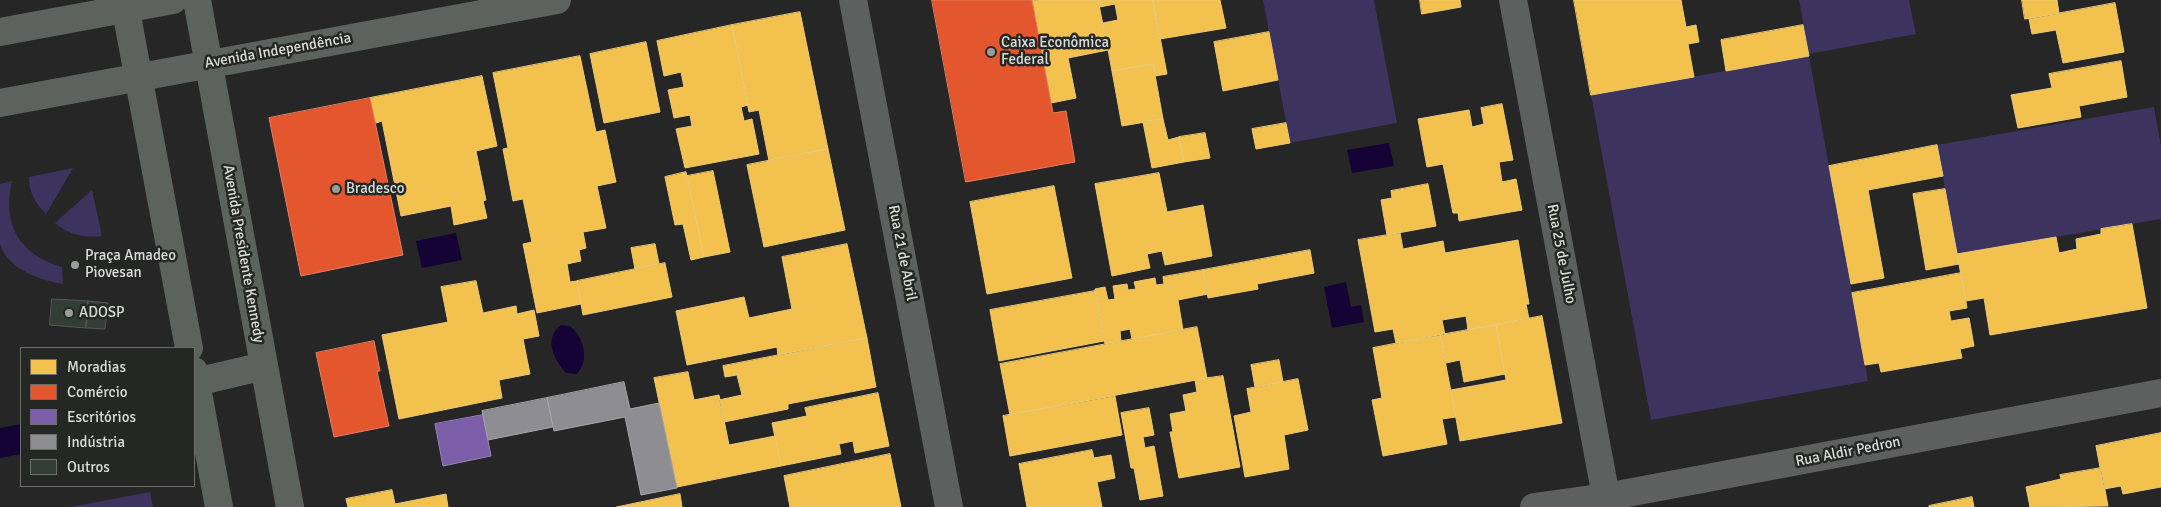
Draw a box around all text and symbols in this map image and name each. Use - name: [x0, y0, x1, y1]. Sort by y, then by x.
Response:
- street label: Avenida Independência: [203, 29, 353, 73]
- place label: Caixa Econômica Federal: [1001, 34, 1109, 69]
- marker: Caixa Econômica Federal: [985, 46, 997, 58]
- street label: Avenida Presidente Kennedy: [218, 164, 268, 344]
- place label: Bradesco: [346, 180, 405, 198]
- marker: Bradesco: [330, 183, 342, 195]
- street label: Rua 21 de Abril: [884, 203, 920, 303]
- street label: Rua 25 de Julho: [1542, 203, 1580, 305]
- place label: Praça Amadeo Piovesan: [85, 247, 176, 282]
- marker: Praça Amadeo Piovesan: [69, 259, 81, 271]
- place label: ADOSP: [79, 304, 125, 322]
- marker: ADOSP: [63, 307, 75, 319]
- legend: [20, 347, 195, 487]
- text: Moradias: [67, 358, 126, 376]
- text: Comércio: [67, 383, 128, 401]
- text: Escritórios: [67, 408, 136, 426]
- text: Indústria: [67, 433, 125, 451]
- street label: Rua Aldir Pedron: [1794, 433, 1902, 471]
- text: Outros: [67, 458, 110, 476]

